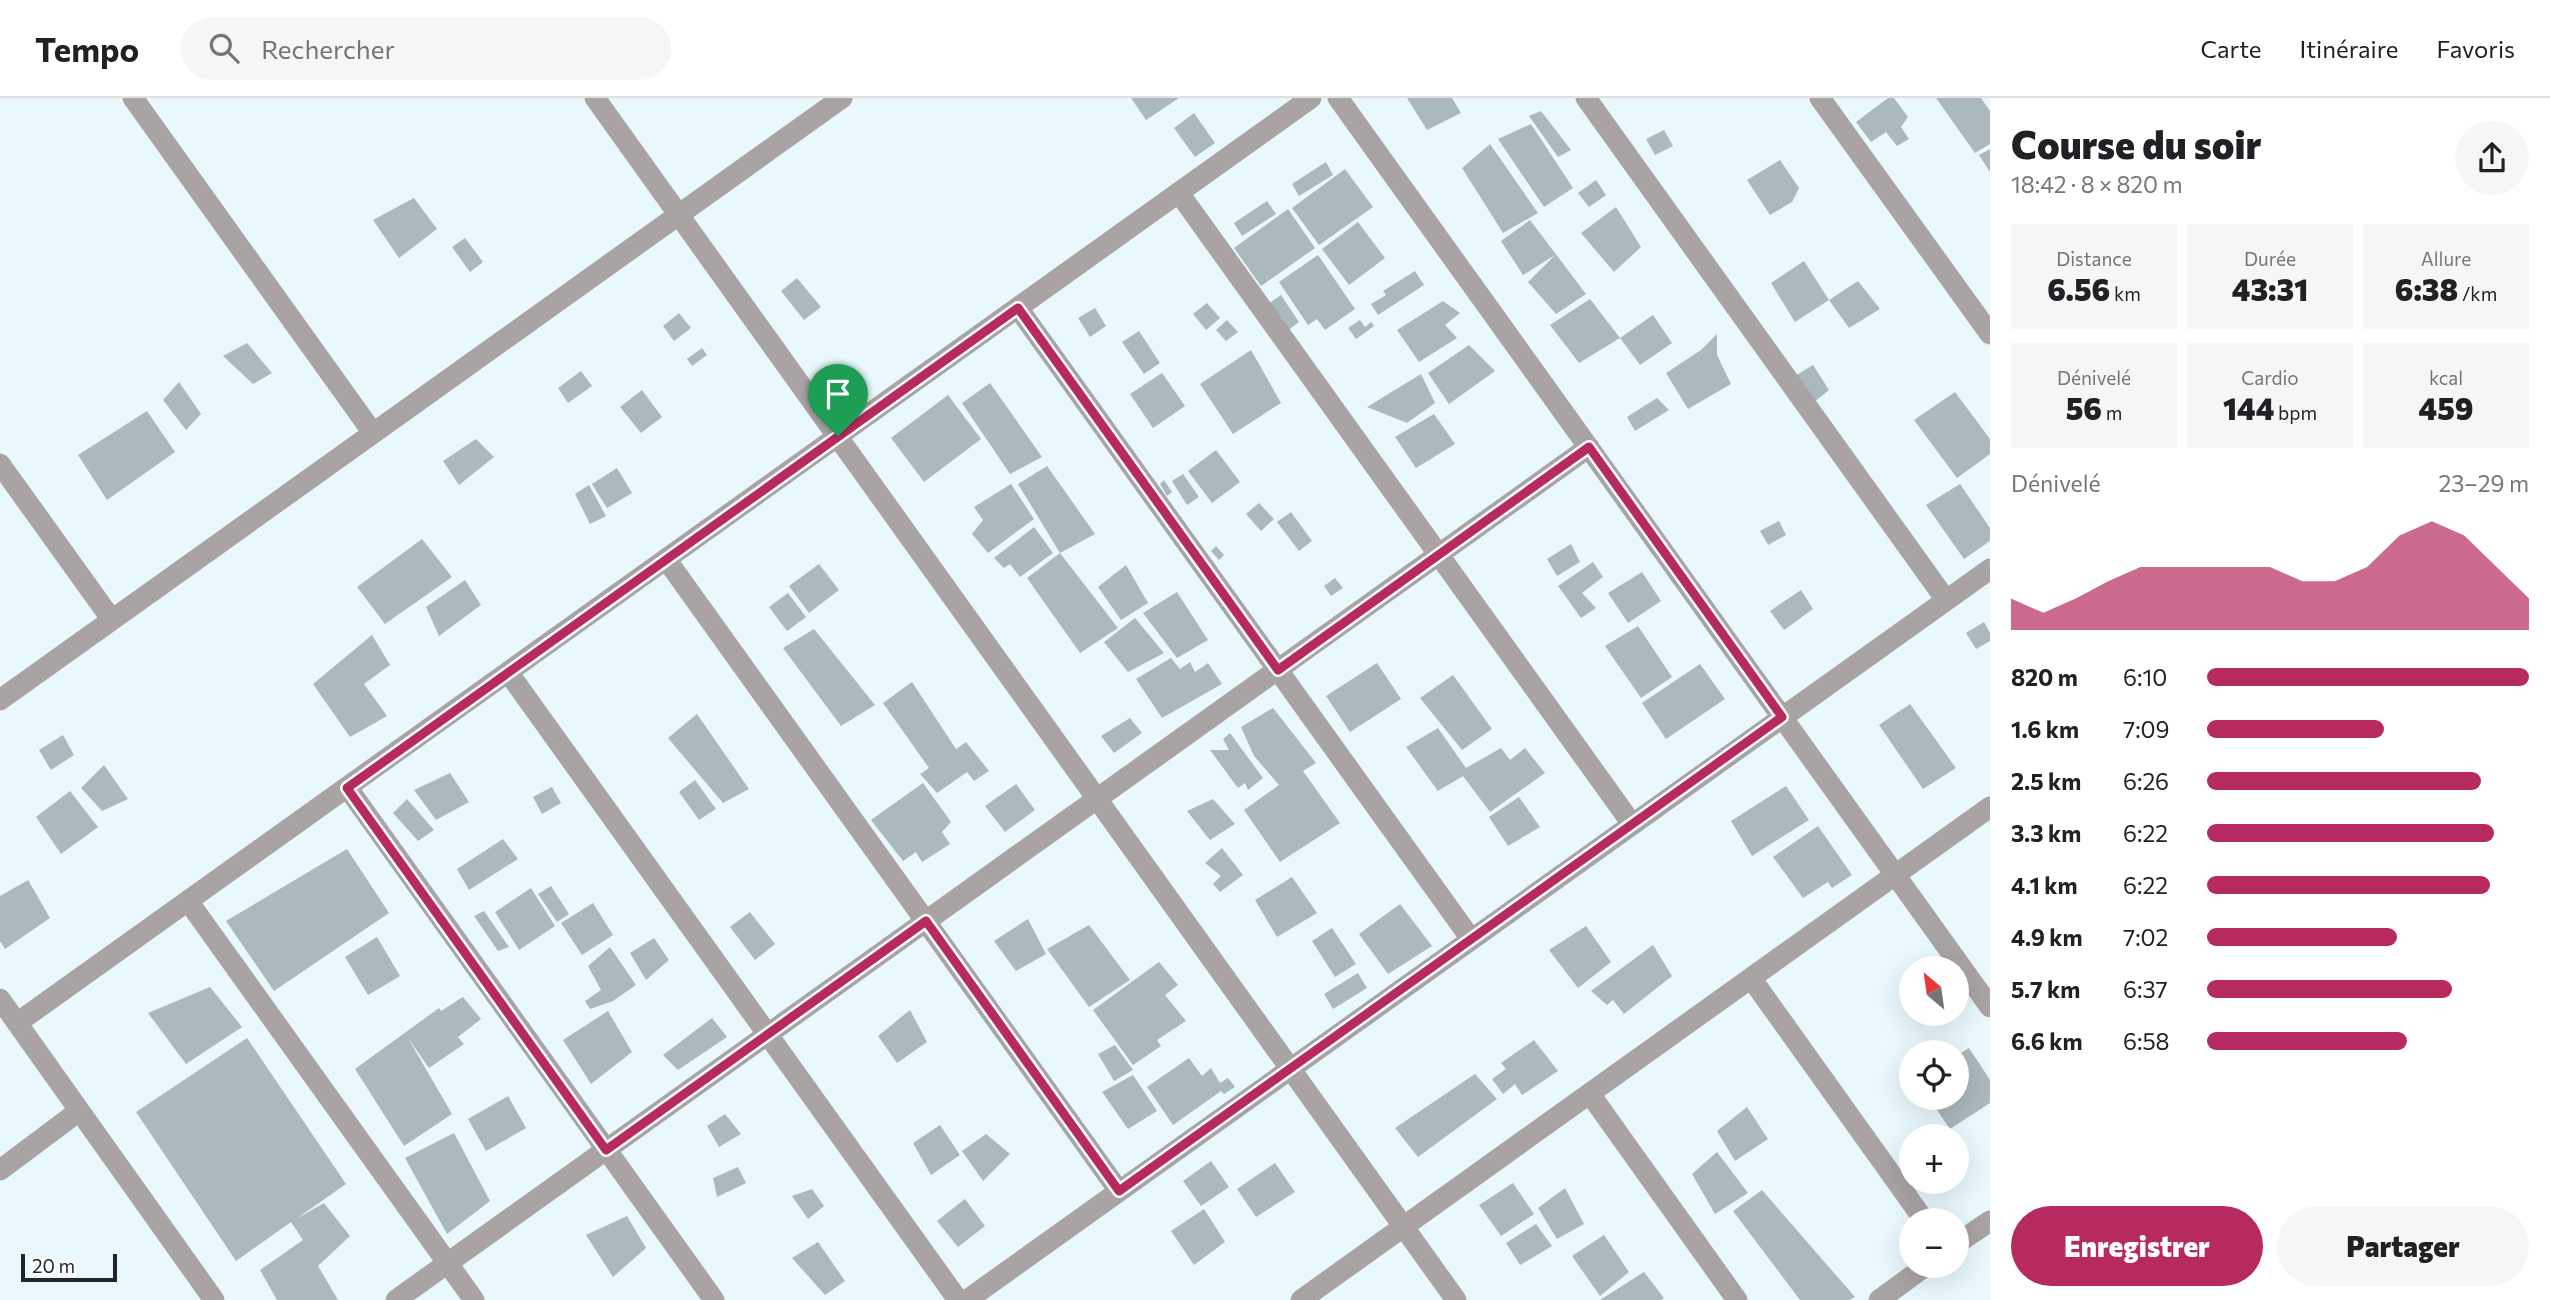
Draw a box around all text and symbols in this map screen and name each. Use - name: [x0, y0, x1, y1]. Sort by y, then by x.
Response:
- search box: [181, 17, 671, 80]
- text: Tempo: [35, 28, 139, 69]
- icon: search: [205, 29, 243, 67]
- text: Rechercher: [261, 33, 395, 64]
- text: Carte: [2201, 34, 2262, 63]
- text: Itinéraire: [2300, 34, 2399, 63]
- text: Favoris: [2437, 34, 2515, 63]
- text: Course du soir: [2011, 120, 2262, 167]
- button: share: [2455, 121, 2529, 195]
- text: 18:42 · 8 × 820 m: [2011, 170, 2183, 198]
- text: Distance: [2056, 247, 2132, 270]
- text: Durée: [2244, 247, 2296, 270]
- text: Allure: [2421, 247, 2471, 270]
- text: 6.56: [2047, 270, 2110, 307]
- text: 43:31: [2232, 270, 2308, 307]
- text: 6:38: [2395, 270, 2458, 307]
- text: km: [2110, 282, 2141, 305]
- text: /km: [2458, 282, 2497, 305]
- pin: [808, 364, 868, 436]
- text: Dénivelé: [2057, 366, 2131, 389]
- text: Cardio: [2241, 366, 2299, 389]
- text: kcal: [2429, 366, 2463, 389]
- icon: arrive: [819, 375, 857, 413]
- text: 56: [2066, 389, 2102, 426]
- text: 144: [2223, 389, 2274, 426]
- text: 459: [2419, 389, 2473, 426]
- text: m: [2102, 401, 2122, 424]
- text: bpm: [2274, 401, 2317, 424]
- text: Dénivelé: [2011, 469, 2101, 497]
- text: 23–29 m: [2438, 469, 2529, 497]
- text: 820 m: [2011, 663, 2078, 691]
- text: 6:10: [2123, 663, 2167, 691]
- text: 1.6 km: [2011, 715, 2079, 743]
- text: 7:09: [2123, 715, 2170, 743]
- text: 2.5 km: [2011, 767, 2081, 795]
- text: 6:26: [2123, 767, 2169, 795]
- text: 3.3 km: [2011, 819, 2081, 847]
- text: 6:22: [2123, 819, 2168, 847]
- text: 4.1 km: [2011, 871, 2077, 899]
- text: 6:22: [2123, 871, 2168, 899]
- text: 4.9 km: [2011, 923, 2083, 951]
- text: 7:02: [2123, 923, 2168, 951]
- north arrow: [1899, 956, 1969, 1026]
- map controls: [1899, 956, 1969, 1278]
- text: 5.7 km: [2011, 975, 2080, 1003]
- text: 6:37: [2123, 975, 2168, 1003]
- text: 6.6 km: [2011, 1027, 2083, 1055]
- text: 6:58: [2123, 1027, 2170, 1055]
- button: locate: [1899, 1040, 1969, 1110]
- button: +: [1899, 1124, 1969, 1194]
- button: Enregistrer: [2011, 1206, 2263, 1286]
- button: Partager: [2277, 1206, 2529, 1286]
- button: −: [1899, 1208, 1969, 1278]
- scale bar: [21, 1251, 117, 1283]
- text: 20 m: [32, 1254, 75, 1277]

